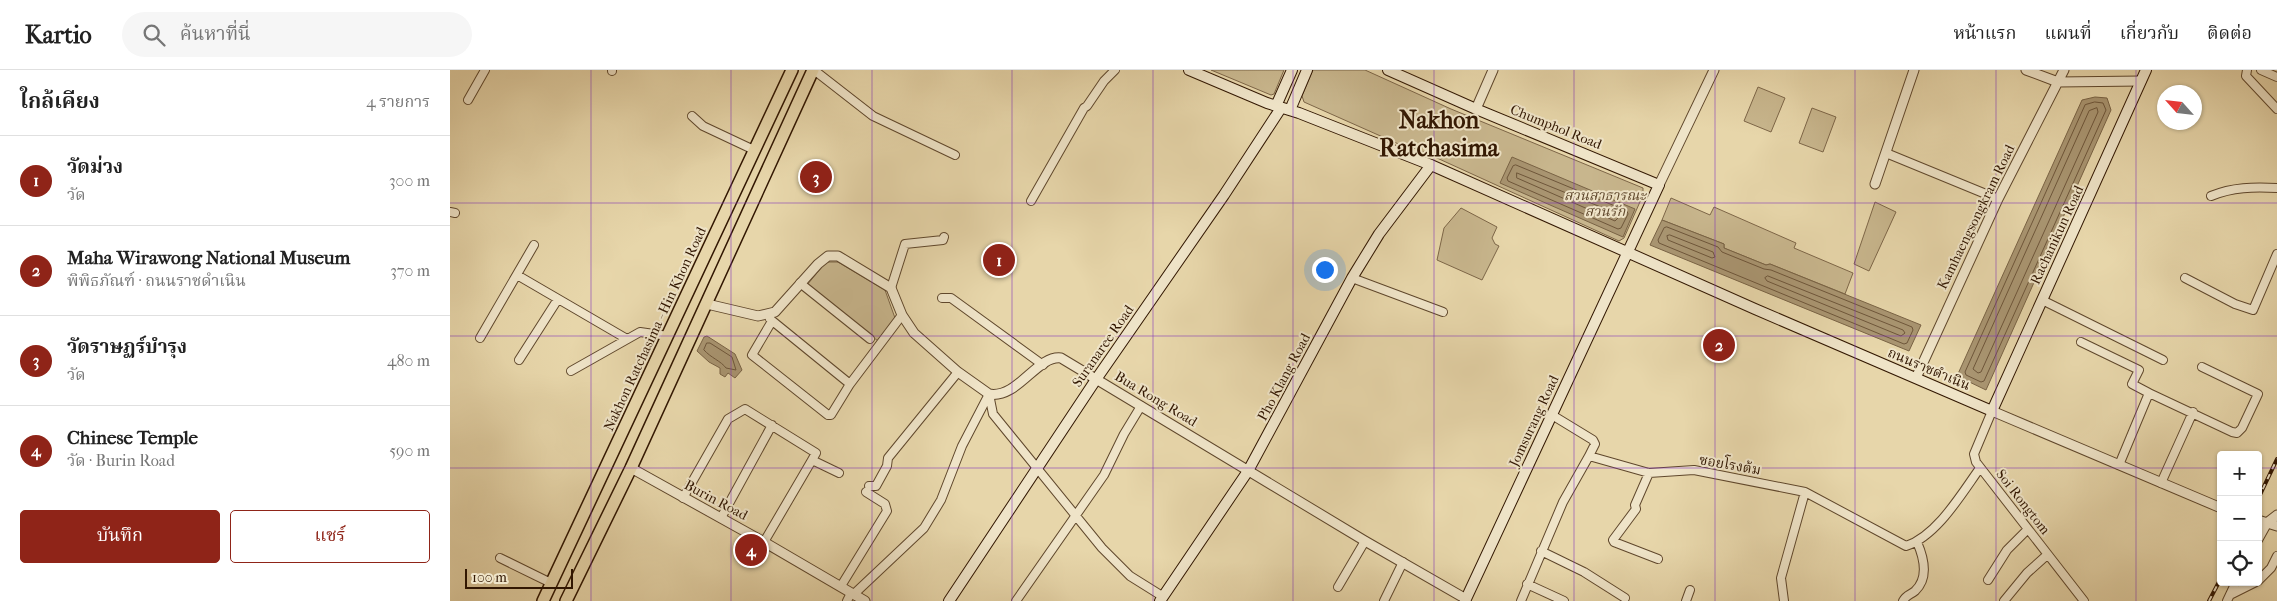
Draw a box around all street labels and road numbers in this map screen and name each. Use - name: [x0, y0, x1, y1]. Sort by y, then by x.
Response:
- street label: Chumphol Road: [1508, 101, 1604, 153]
- street label: Kamhaengsongkram Road: [1934, 142, 2019, 292]
- street label: Rachanikun Road: [2027, 183, 2087, 287]
- street label: Nakhon Ratchasima - Hin Khon Road: [600, 224, 710, 434]
- street label: Suranaree Road: [1068, 301, 1138, 390]
- street label: Pho Klang Road: [1254, 330, 1314, 424]
- street label: ถนนราชดำเนิน: [1885, 344, 1973, 394]
- street label: Bua Rong Road: [1112, 368, 1201, 430]
- street label: Jomsurang Road: [1505, 372, 1563, 470]
- street label: ซอยโรงต้ม: [1698, 449, 1763, 479]
- street label: Soi Rongtom: [1992, 466, 2054, 538]
- street label: Burin Road: [681, 476, 751, 524]

